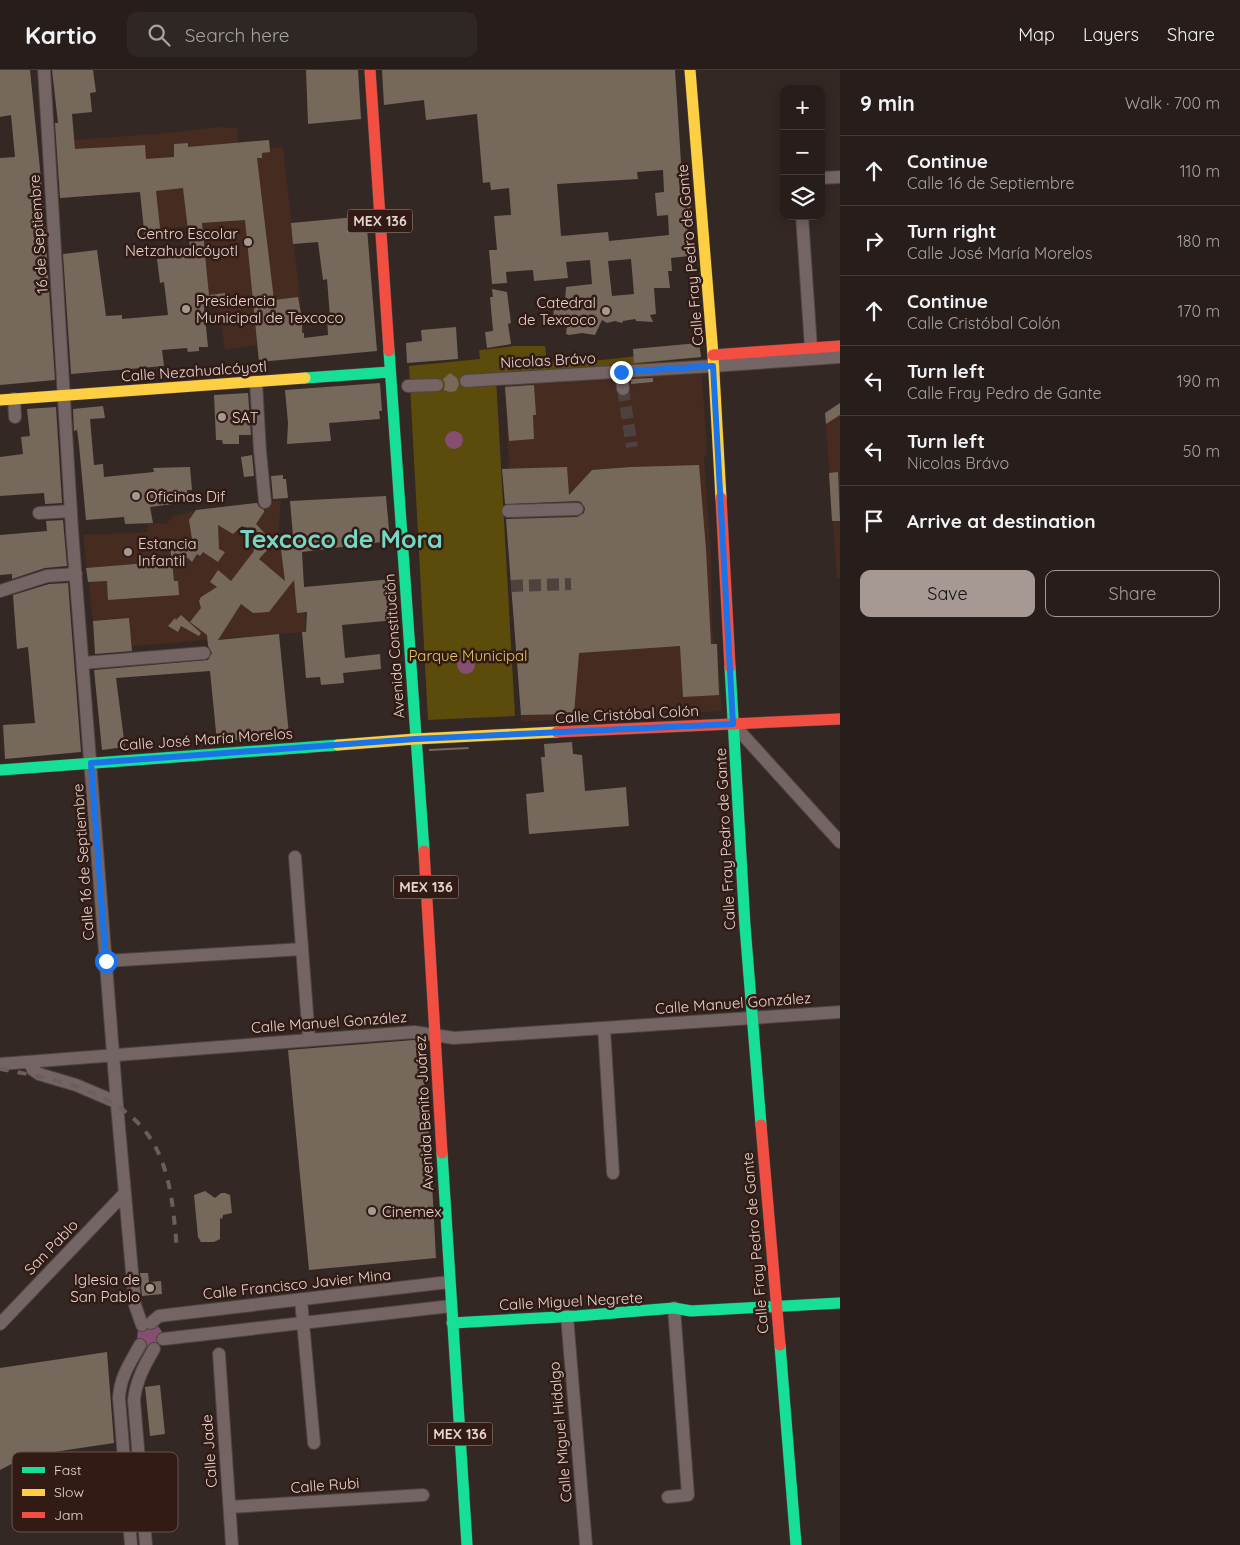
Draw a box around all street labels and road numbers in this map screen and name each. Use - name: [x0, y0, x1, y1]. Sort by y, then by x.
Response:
- street label: Calle Fray Pedro de Gante: [673, 163, 707, 347]
- street label: 16 de Septiembre: [24, 174, 52, 294]
- road number: MEX 136: [348, 210, 412, 232]
- street label: Nicolas Brávo: [500, 348, 596, 372]
- street label: Calle Nezahualcóyotl: [120, 356, 268, 386]
- street label: Avenida Constitución: [379, 573, 409, 719]
- street label: Calle Cristóbal Colón: [555, 701, 699, 727]
- street label: Calle José María Morelos: [119, 723, 293, 755]
- street label: Calle Fray Pedro de Gante: [711, 747, 739, 931]
- street label: Calle 16 de Septiembre: [68, 783, 98, 941]
- road number: MEX 136: [394, 876, 458, 899]
- street label: Calle Manuel González: [654, 988, 812, 1018]
- street label: Calle Manuel González: [250, 1007, 408, 1037]
- street label: Avenida Benito Juárez: [410, 1035, 438, 1191]
- street label: Calle Fray Pedro de Gante: [738, 1151, 772, 1335]
- street label: San Pablo: [20, 1215, 82, 1279]
- street label: Calle Francisco Javier Mina: [202, 1265, 392, 1303]
- street label: Calle Miguel Negrete: [499, 1288, 643, 1314]
- street label: Calle Miguel Hidalgo: [544, 1361, 576, 1503]
- street label: Calle Jade: [197, 1414, 221, 1488]
- road number: MEX 136: [428, 1422, 492, 1446]
- street label: Calle Rubi: [290, 1473, 360, 1497]

